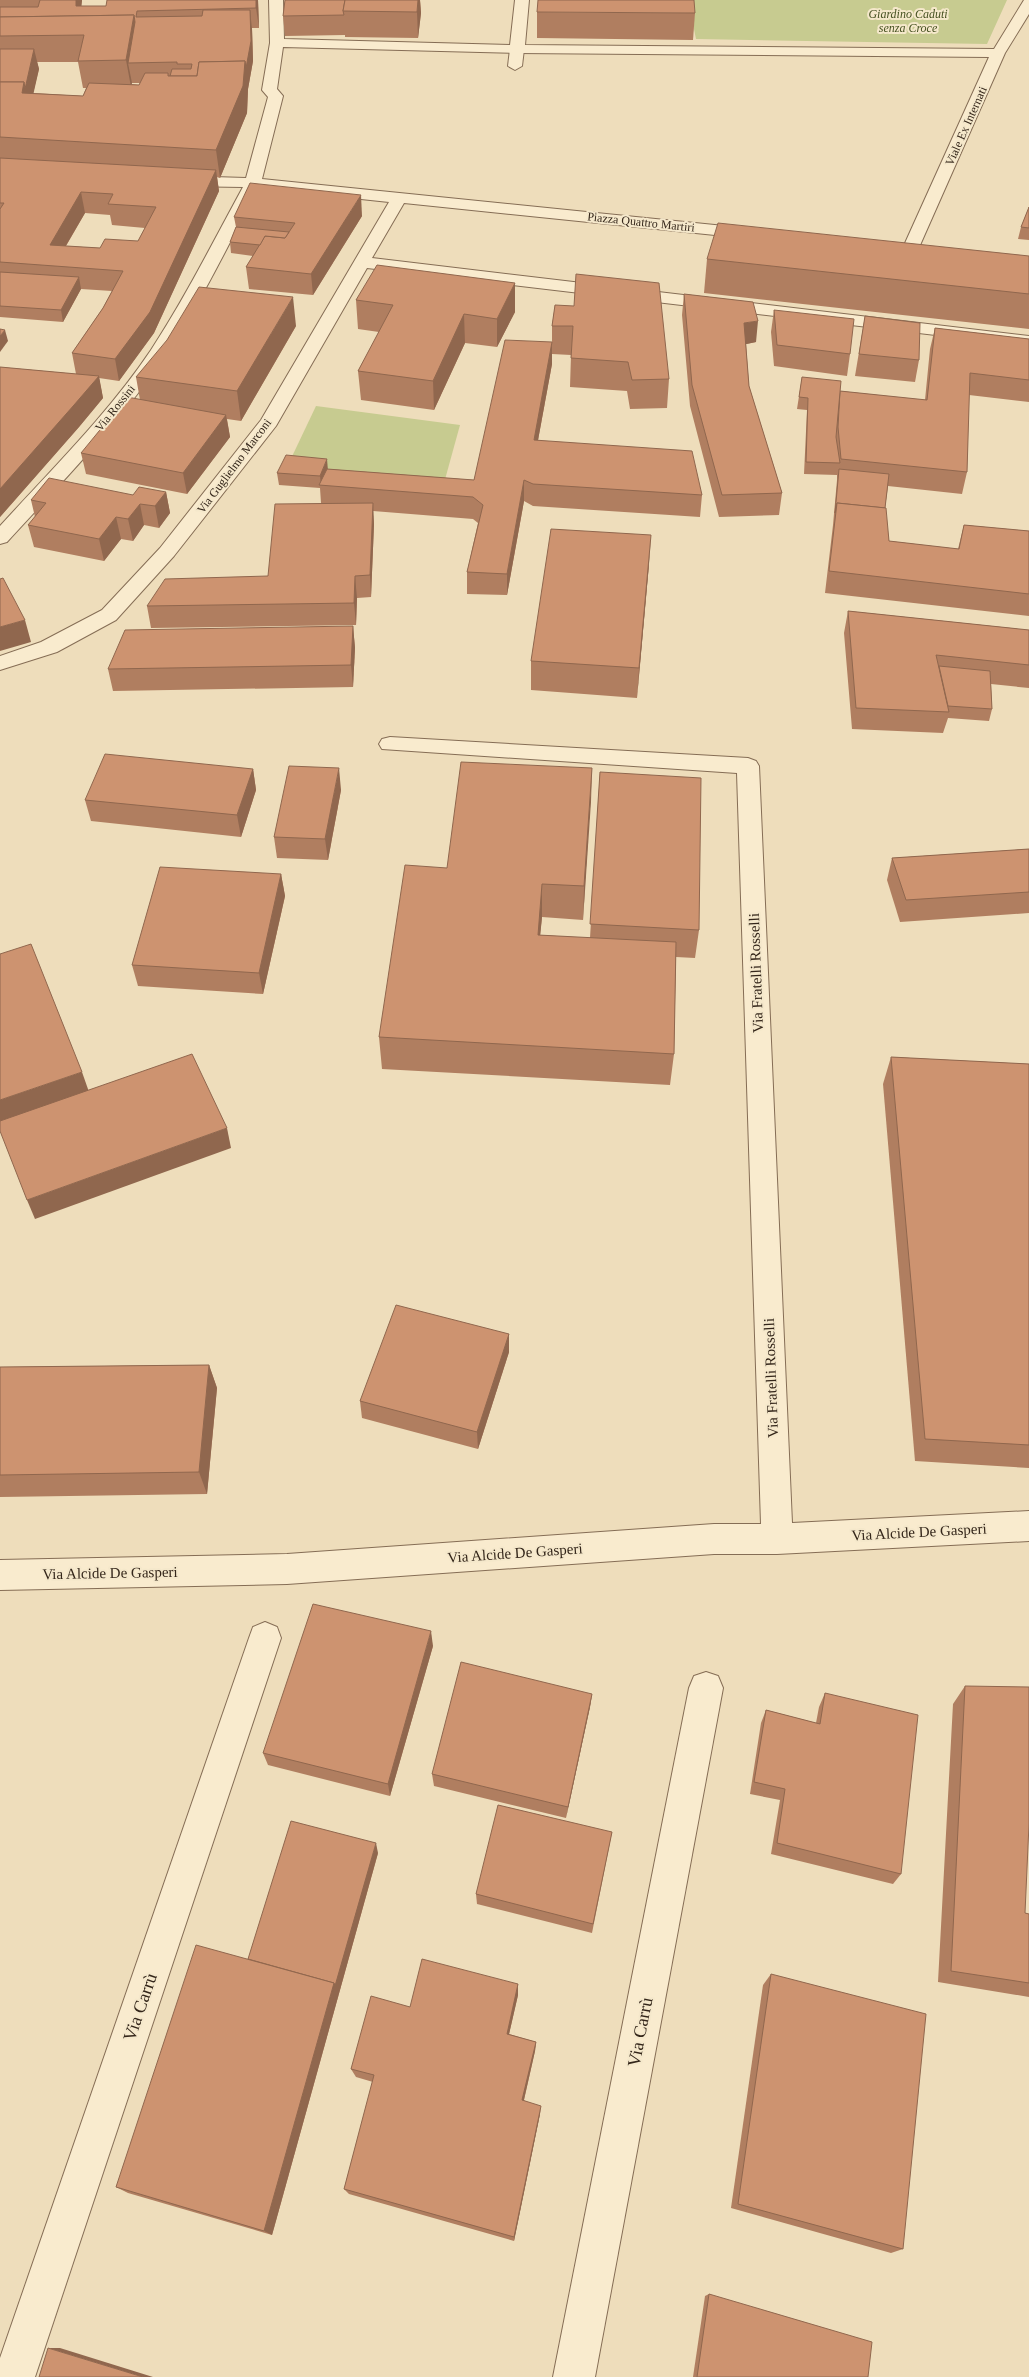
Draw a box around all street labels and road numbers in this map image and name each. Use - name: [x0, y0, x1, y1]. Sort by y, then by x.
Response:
- street label: Viale Ex Internati: [942, 84, 990, 168]
- street label: Piazza Quattro Martiri: [587, 209, 696, 235]
- street label: Via Rossini: [92, 381, 138, 434]
- street label: Via Guglielmo Marconi: [194, 416, 274, 516]
- street label: Via Fratelli Rosselli: [746, 913, 766, 1033]
- street label: Via Fratelli Rosselli: [761, 1318, 781, 1438]
- street label: Via Alcide De Gasperi: [851, 1520, 987, 1544]
- street label: Via Alcide De Gasperi: [447, 1540, 583, 1566]
- street label: Via Alcide De Gasperi: [42, 1564, 178, 1582]
- street label: Via Carrù: [119, 1970, 161, 2044]
- street label: Via Carrù: [623, 1996, 657, 2068]

